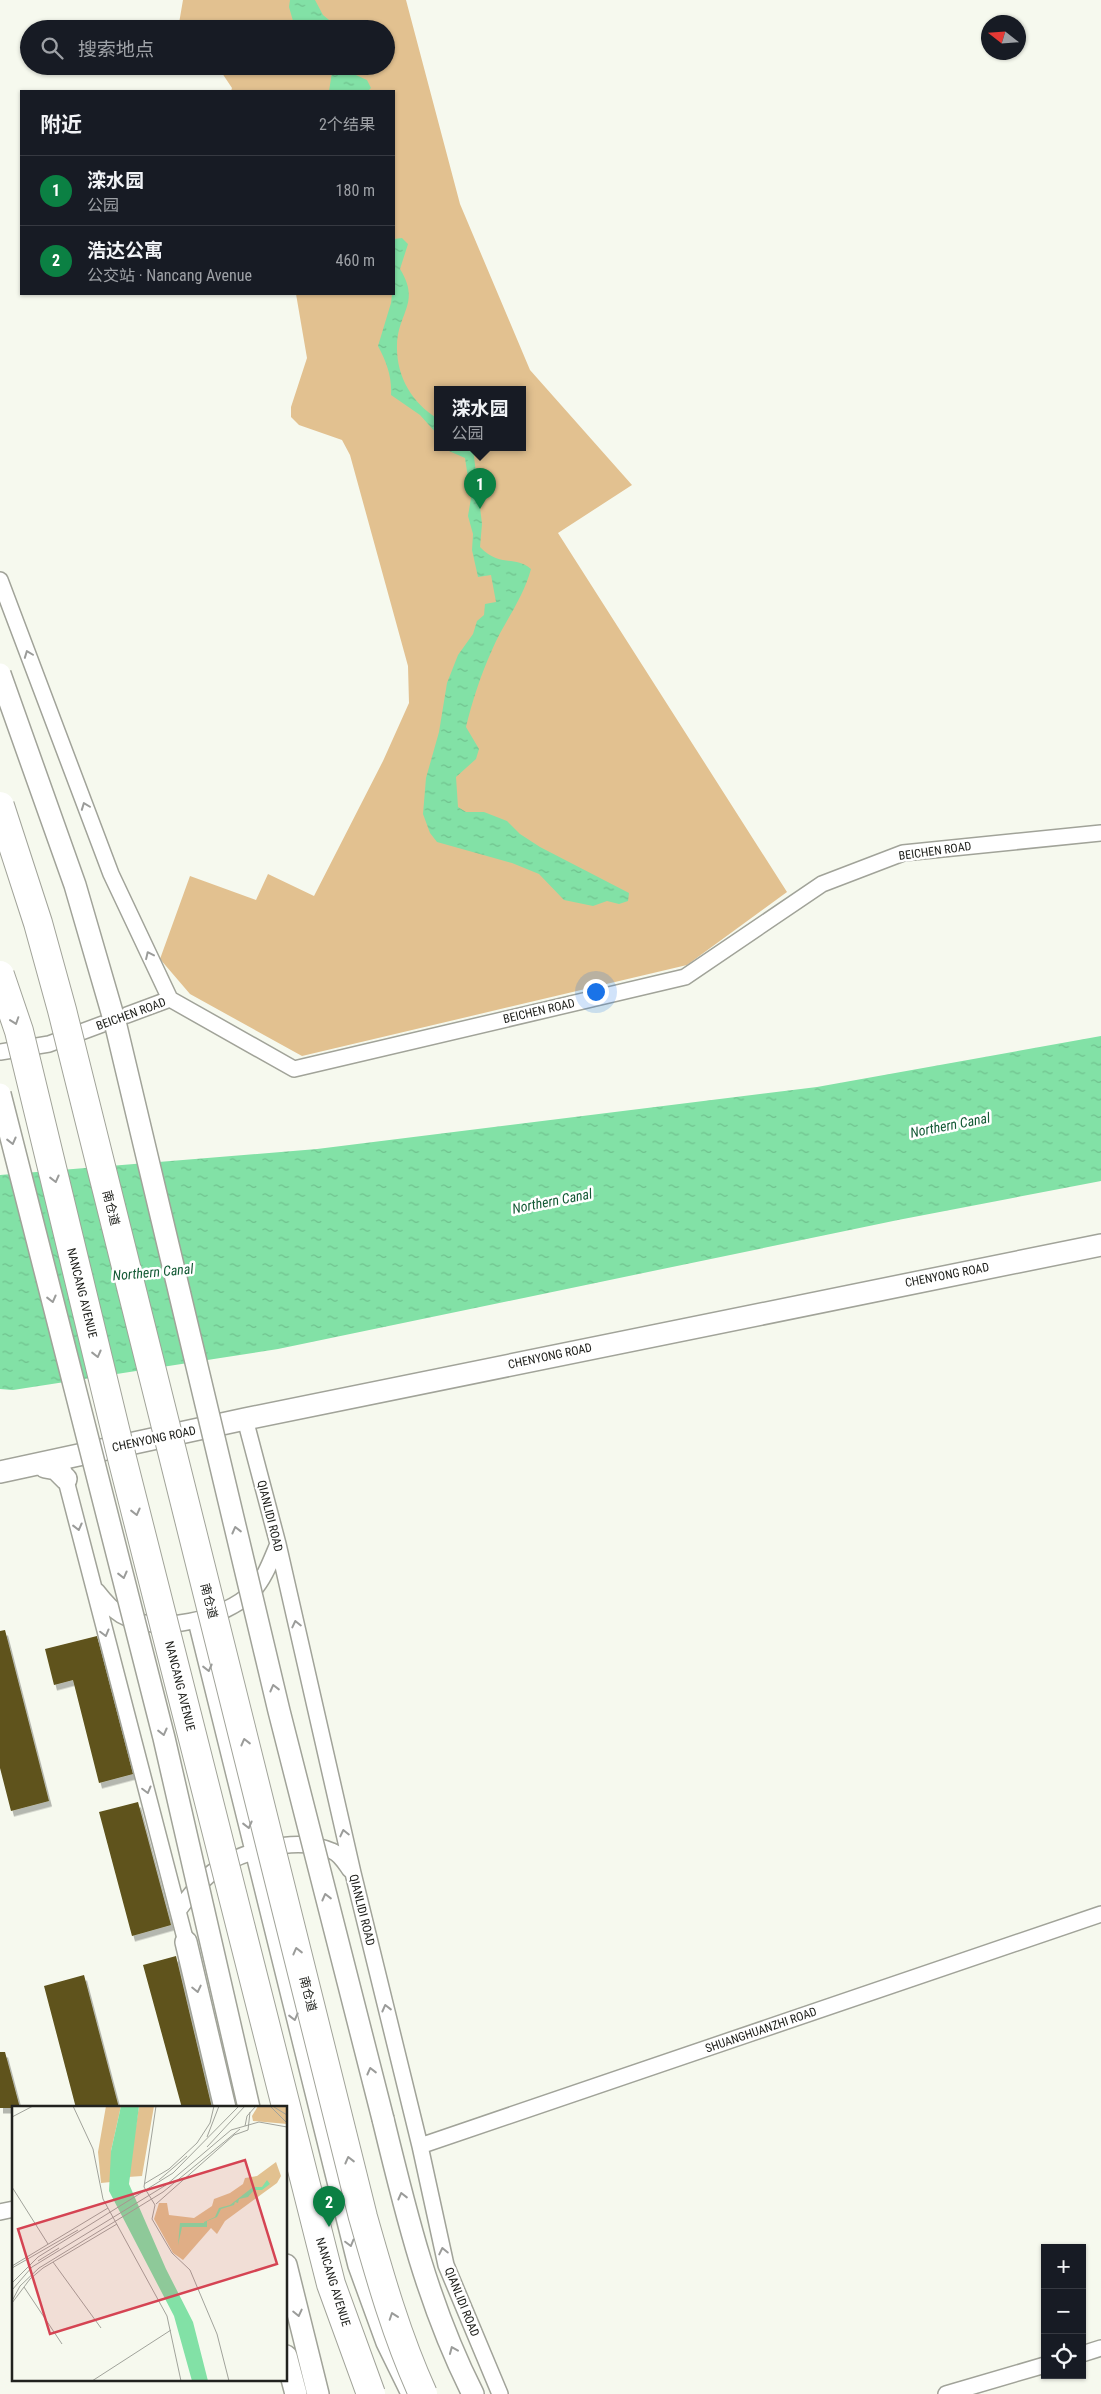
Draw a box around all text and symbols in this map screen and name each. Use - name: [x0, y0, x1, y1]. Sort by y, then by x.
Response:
- north arrow: [981, 15, 1026, 60]
- search box: [20, 20, 395, 75]
- icon: search: [38, 34, 66, 62]
- text: 搜索地点: [78, 38, 154, 61]
- text: 附近: [40, 113, 82, 137]
- text: 2个结果: [319, 115, 375, 134]
- text: 滦水园: [87, 169, 144, 192]
- text: 1: [52, 181, 60, 200]
- text: 180 m: [336, 181, 375, 200]
- text: 公园: [87, 196, 119, 215]
- text: 浩达公寓: [87, 239, 163, 262]
- text: 2: [52, 251, 60, 270]
- text: 460 m: [336, 251, 375, 270]
- text: 公交站 · Nancang Avenue: [87, 266, 252, 285]
- popup: [434, 386, 526, 451]
- text: 滦水园: [451, 397, 509, 420]
- text: 公园: [451, 424, 484, 443]
- pin: 1: [464, 468, 496, 509]
- one-way arrow: [24, 650, 34, 659]
- one-way arrow: [81, 802, 91, 811]
- street label: BEICHEN ROAD: [898, 839, 972, 863]
- one-way arrow: [145, 951, 155, 960]
- your location: [583, 979, 609, 1005]
- street label: BEICHEN ROAD: [94, 995, 168, 1033]
- street label: BEICHEN ROAD: [502, 996, 576, 1026]
- one-way arrow: [10, 1017, 20, 1025]
- water label: Northern Canal: [909, 1109, 992, 1141]
- one-way arrow: [6, 1137, 17, 1146]
- one-way arrow: [49, 1175, 60, 1184]
- water label: Northern Canal: [511, 1185, 594, 1217]
- street label: 南仓道: [100, 1189, 122, 1227]
- street label: NANCANG AVENUE: [64, 1247, 100, 1339]
- water label: Northern Canal: [112, 1260, 195, 1283]
- street label: CHENYONG ROAD: [904, 1260, 990, 1290]
- one-way arrow: [46, 1294, 57, 1303]
- street label: CHENYONG ROAD: [507, 1340, 593, 1372]
- one-way arrow: [91, 1349, 102, 1358]
- street label: CHENYONG ROAD: [111, 1423, 197, 1455]
- street label: QIANLIDI ROAD: [254, 1479, 286, 1553]
- one-way arrow: [130, 1507, 141, 1516]
- one-way arrow: [72, 1522, 83, 1531]
- one-way arrow: [231, 1526, 242, 1535]
- one-way arrow: [117, 1570, 128, 1579]
- street label: 南仓道: [198, 1582, 220, 1620]
- one-way arrow: [291, 1619, 302, 1628]
- one-way arrow: [100, 1629, 110, 1637]
- street label: NANCANG AVENUE: [162, 1640, 198, 1732]
- one-way arrow: [202, 1663, 212, 1671]
- one-way arrow: [269, 1684, 280, 1693]
- one-way arrow: [157, 1728, 168, 1737]
- one-way arrow: [240, 1738, 251, 1747]
- one-way arrow: [141, 1786, 151, 1794]
- one-way arrow: [242, 1821, 252, 1829]
- one-way arrow: [339, 1829, 350, 1838]
- street label: QIANLIDI ROAD: [346, 1873, 378, 1947]
- one-way arrow: [322, 1893, 332, 1901]
- one-way arrow: [292, 1946, 303, 1955]
- street label: 南仓道: [297, 1975, 319, 2013]
- one-way arrow: [191, 1985, 202, 1994]
- one-way arrow: [381, 2004, 392, 2013]
- street label: SHUANGHUANZHI ROAD: [703, 2004, 819, 2056]
- one-way arrow: [288, 2013, 299, 2022]
- one-way arrow: [366, 2067, 377, 2076]
- inset map: [12, 2106, 288, 2382]
- one-way arrow: [344, 2155, 355, 2164]
- pin: 2: [313, 2186, 345, 2227]
- one-way arrow: [397, 2191, 408, 2200]
- street label: NANCANG AVENUE: [313, 2236, 353, 2328]
- one-way arrow: [344, 2239, 355, 2247]
- map controls: [1041, 2244, 1086, 2379]
- button: +: [1041, 2244, 1086, 2289]
- one-way arrow: [438, 2247, 449, 2256]
- street label: QIANLIDI ROAD: [442, 2265, 482, 2339]
- button: −: [1041, 2289, 1086, 2334]
- one-way arrow: [292, 2308, 303, 2317]
- one-way arrow: [389, 2312, 399, 2321]
- button: locate: [1041, 2334, 1086, 2379]
- one-way arrow: [449, 2346, 459, 2355]

